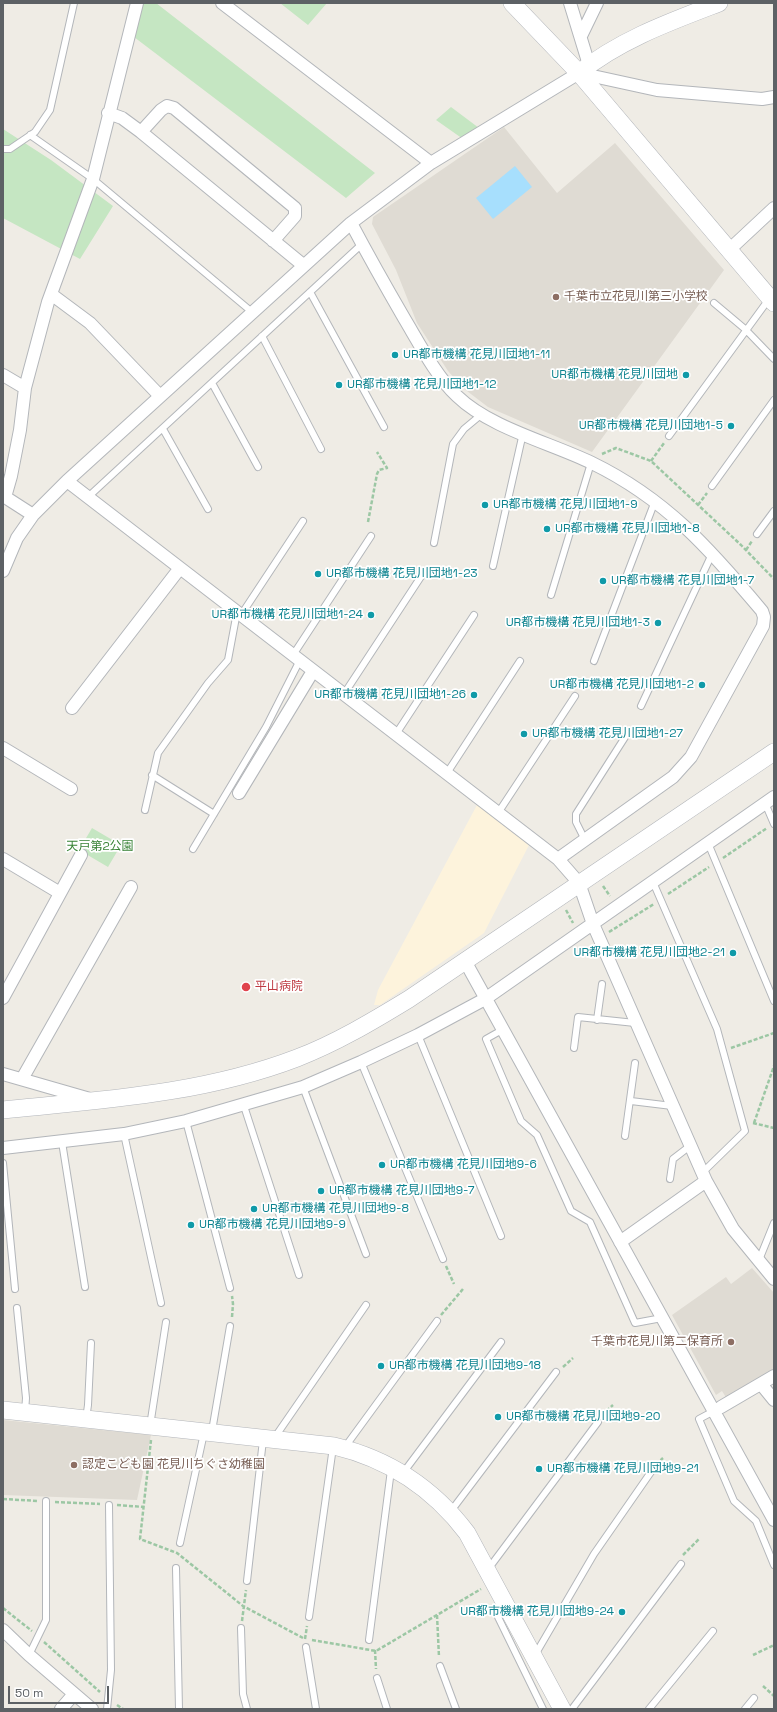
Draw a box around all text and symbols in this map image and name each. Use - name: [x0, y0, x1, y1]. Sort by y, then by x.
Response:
- place label: 千葉市立花見川第三小学校: [564, 290, 708, 304]
- marker: 千葉市立花見川第三小学校: [551, 292, 561, 302]
- place label: UR都市機構 花見川団地1-11: [403, 348, 550, 362]
- marker: UR都市機構 花見川団地1-11: [390, 350, 400, 360]
- place label: UR都市機構 花見川団地: [551, 368, 678, 382]
- marker: UR都市機構 花見川団地: [681, 370, 691, 380]
- place label: UR都市機構 花見川団地1-12: [347, 378, 496, 392]
- marker: UR都市機構 花見川団地1-12: [334, 380, 344, 390]
- place label: UR都市機構 花見川団地1-5: [579, 419, 723, 433]
- marker: UR都市機構 花見川団地1-5: [726, 421, 736, 431]
- place label: UR都市機構 花見川団地1-9: [493, 498, 637, 512]
- marker: UR都市機構 花見川団地1-9: [480, 500, 490, 510]
- place label: UR都市機構 花見川団地1-8: [555, 522, 700, 536]
- marker: UR都市機構 花見川団地1-8: [542, 524, 552, 534]
- place label: UR都市機構 花見川団地1-23: [326, 567, 478, 581]
- marker: UR都市機構 花見川団地1-23: [313, 569, 323, 579]
- place label: UR都市機構 花見川団地1-7: [611, 574, 754, 588]
- marker: UR都市機構 花見川団地1-7: [598, 576, 608, 586]
- place label: UR都市機構 花見川団地1-24: [211, 608, 363, 622]
- marker: UR都市機構 花見川団地1-24: [366, 610, 376, 620]
- place label: UR都市機構 花見川団地1-3: [506, 616, 650, 630]
- marker: UR都市機構 花見川団地1-3: [653, 618, 663, 628]
- place label: UR都市機構 花見川団地1-2: [550, 678, 694, 692]
- marker: UR都市機構 花見川団地1-2: [697, 680, 707, 690]
- place label: UR都市機構 花見川団地1-26: [314, 688, 466, 702]
- marker: UR都市機構 花見川団地1-26: [469, 690, 479, 700]
- place label: UR都市機構 花見川団地1-27: [532, 727, 683, 741]
- marker: UR都市機構 花見川団地1-27: [519, 729, 529, 739]
- park label: 天戸第2公園: [66, 840, 134, 854]
- place label: UR都市機構 花見川団地2-21: [573, 946, 725, 960]
- marker: UR都市機構 花見川団地2-21: [728, 948, 738, 958]
- place label: 平山病院: [255, 980, 303, 994]
- marker: 平山病院: [240, 981, 252, 993]
- place label: UR都市機構 花見川団地9-6: [390, 1158, 537, 1172]
- marker: UR都市機構 花見川団地9-6: [377, 1160, 387, 1170]
- place label: UR都市機構 花見川団地9-7: [329, 1184, 475, 1198]
- marker: UR都市機構 花見川団地9-7: [316, 1186, 326, 1196]
- place label: UR都市機構 花見川団地9-8: [262, 1202, 409, 1216]
- marker: UR都市機構 花見川団地9-8: [249, 1204, 259, 1214]
- place label: UR都市機構 花見川団地9-9: [199, 1218, 346, 1232]
- marker: UR都市機構 花見川団地9-9: [186, 1220, 196, 1230]
- place label: 千葉市花見川第二保育所: [591, 1335, 723, 1349]
- marker: 千葉市花見川第二保育所: [726, 1337, 736, 1347]
- place label: UR都市機構 花見川団地9-18: [389, 1359, 541, 1373]
- marker: UR都市機構 花見川団地9-18: [376, 1361, 386, 1371]
- place label: UR都市機構 花見川団地9-20: [506, 1410, 660, 1424]
- marker: UR都市機構 花見川団地9-20: [493, 1412, 503, 1422]
- place label: 認定こども園 花見川ちぐさ幼稚園: [82, 1458, 265, 1472]
- marker: 認定こども園 花見川ちぐさ幼稚園: [69, 1460, 79, 1470]
- place label: UR都市機構 花見川団地9-21: [547, 1462, 699, 1476]
- marker: UR都市機構 花見川団地9-21: [534, 1464, 544, 1474]
- place label: UR都市機構 花見川団地9-24: [460, 1605, 614, 1619]
- marker: UR都市機構 花見川団地9-24: [617, 1607, 627, 1617]
- scale bar: [10, 1678, 111, 1704]
- text: 50 m: [15, 1685, 43, 1701]

